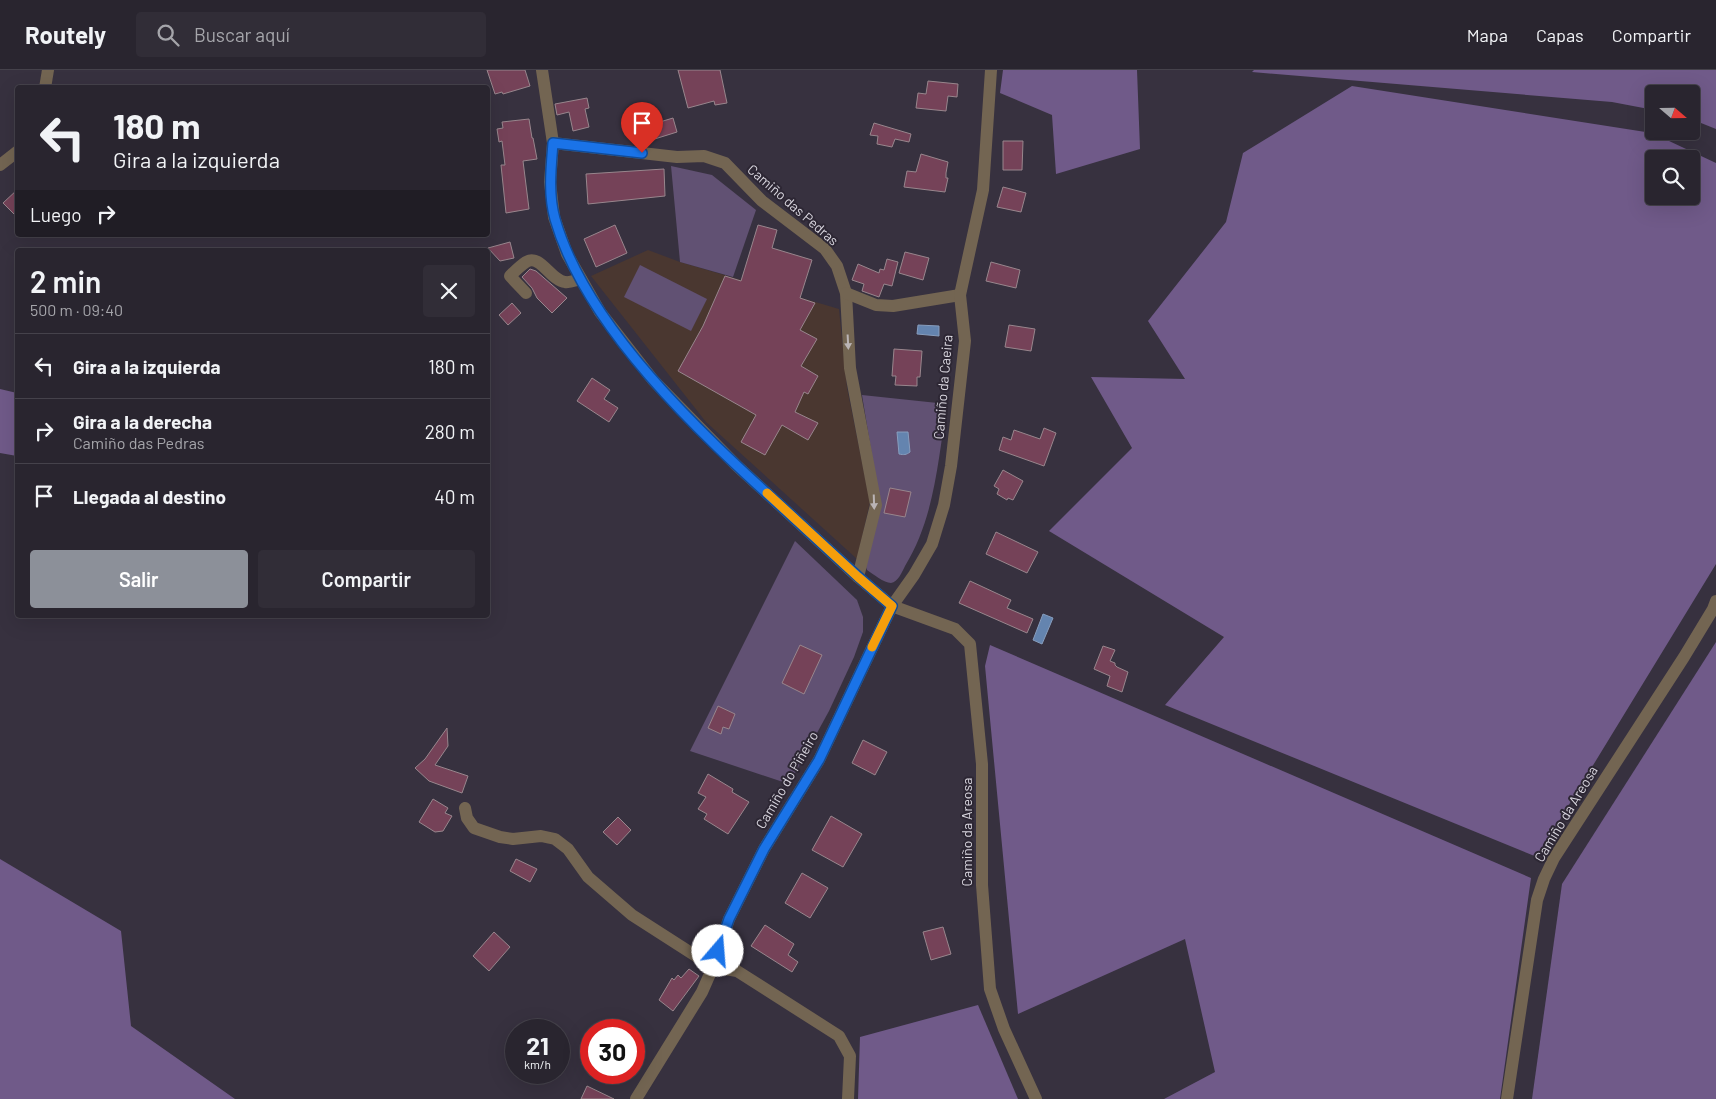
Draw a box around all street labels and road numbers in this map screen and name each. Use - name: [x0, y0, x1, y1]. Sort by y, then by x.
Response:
- street label: Camiño das Pedras: [744, 160, 843, 249]
- street label: Camiño da Caeira: [929, 334, 956, 440]
- street label: Camiño do Piñeiro: [752, 728, 821, 832]
- street label: Camiño da Areosa: [1530, 763, 1601, 865]
- street label: Camiño da Areosa: [958, 778, 975, 886]

